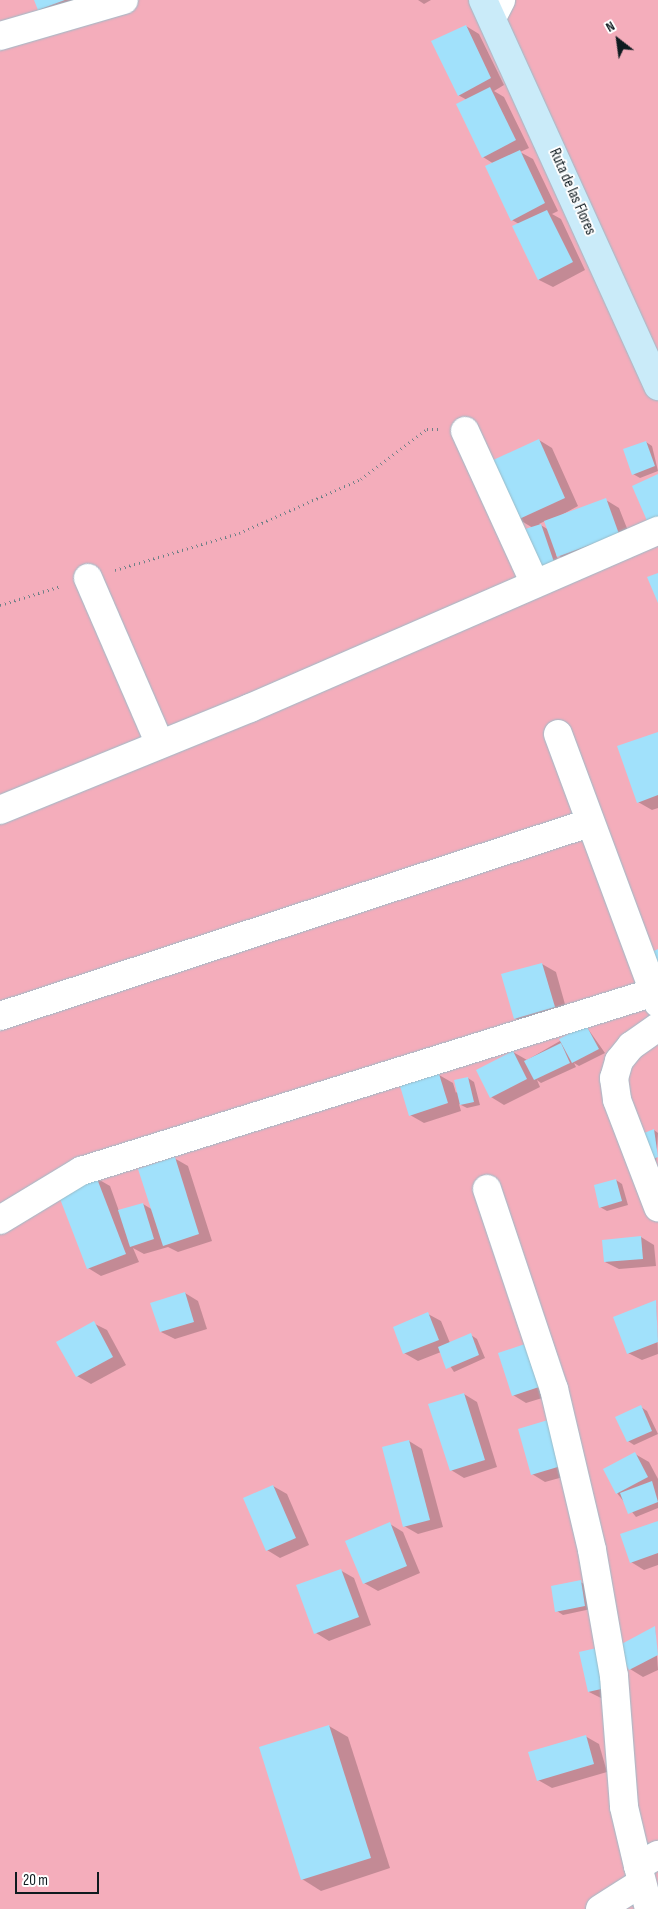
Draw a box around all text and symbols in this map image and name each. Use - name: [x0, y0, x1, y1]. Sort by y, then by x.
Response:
- north arrow: [593, 15, 643, 65]
- text: N: [603, 17, 618, 36]
- street label: Ruta de las Flores: [544, 146, 600, 238]
- scale bar: [18, 1862, 101, 1894]
- text: 20 m: [23, 1871, 48, 1890]

